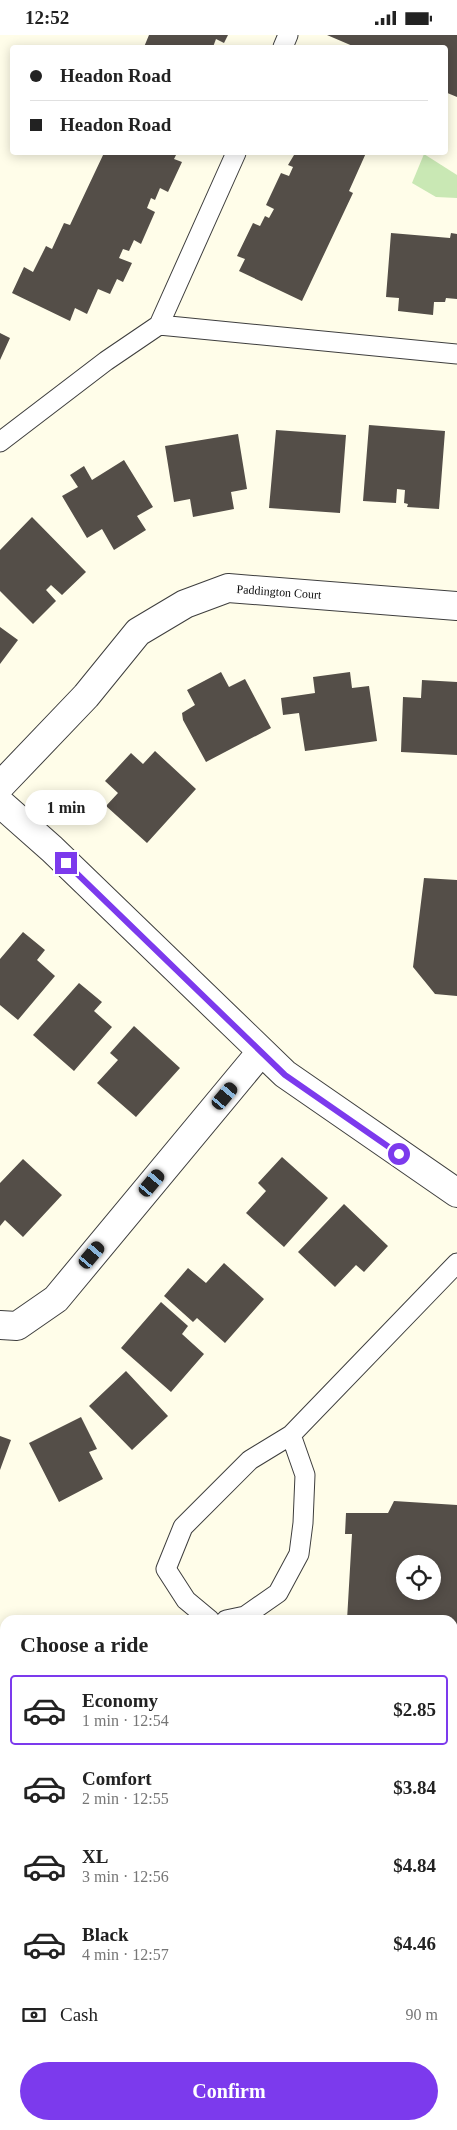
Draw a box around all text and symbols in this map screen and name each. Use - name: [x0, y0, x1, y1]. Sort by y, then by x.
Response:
- text: 12:52: [25, 7, 69, 28]
- text: Headon Road: [60, 65, 171, 86]
- text: Headon Road: [60, 114, 171, 135]
- street label: Paddington Court: [236, 582, 323, 602]
- callout: 1 min: [25, 791, 107, 825]
- text: 1 min: [47, 799, 85, 816]
- route end: [55, 852, 77, 874]
- car: [209, 1080, 240, 1112]
- route start: [388, 1143, 410, 1165]
- car: [136, 1167, 167, 1199]
- car: [76, 1239, 107, 1271]
- map controls: [396, 1555, 441, 1600]
- button: locate: [396, 1555, 441, 1600]
- text: Choose a ride: [20, 1632, 148, 1657]
- icon: car: [22, 1688, 67, 1733]
- text: Economy: [82, 1690, 158, 1711]
- text: $2.85: [393, 1699, 436, 1720]
- text: 1 min · 12:54: [82, 1712, 169, 1729]
- icon: car: [22, 1766, 67, 1811]
- text: Comfort: [82, 1768, 152, 1789]
- text: $3.84: [393, 1777, 436, 1798]
- text: 2 min · 12:55: [82, 1790, 169, 1807]
- icon: car: [22, 1844, 67, 1889]
- text: XL: [82, 1846, 108, 1867]
- text: $4.84: [393, 1855, 436, 1876]
- text: 3 min · 12:56: [82, 1868, 169, 1885]
- icon: car: [22, 1922, 67, 1967]
- text: Black: [82, 1924, 128, 1945]
- text: $4.46: [393, 1933, 436, 1954]
- text: 4 min · 12:57: [82, 1946, 169, 1963]
- icon: cash: [20, 2001, 48, 2029]
- text: Cash: [60, 2004, 98, 2025]
- text: 90 m: [406, 2006, 438, 2023]
- button: Confirm: [20, 2062, 438, 2120]

